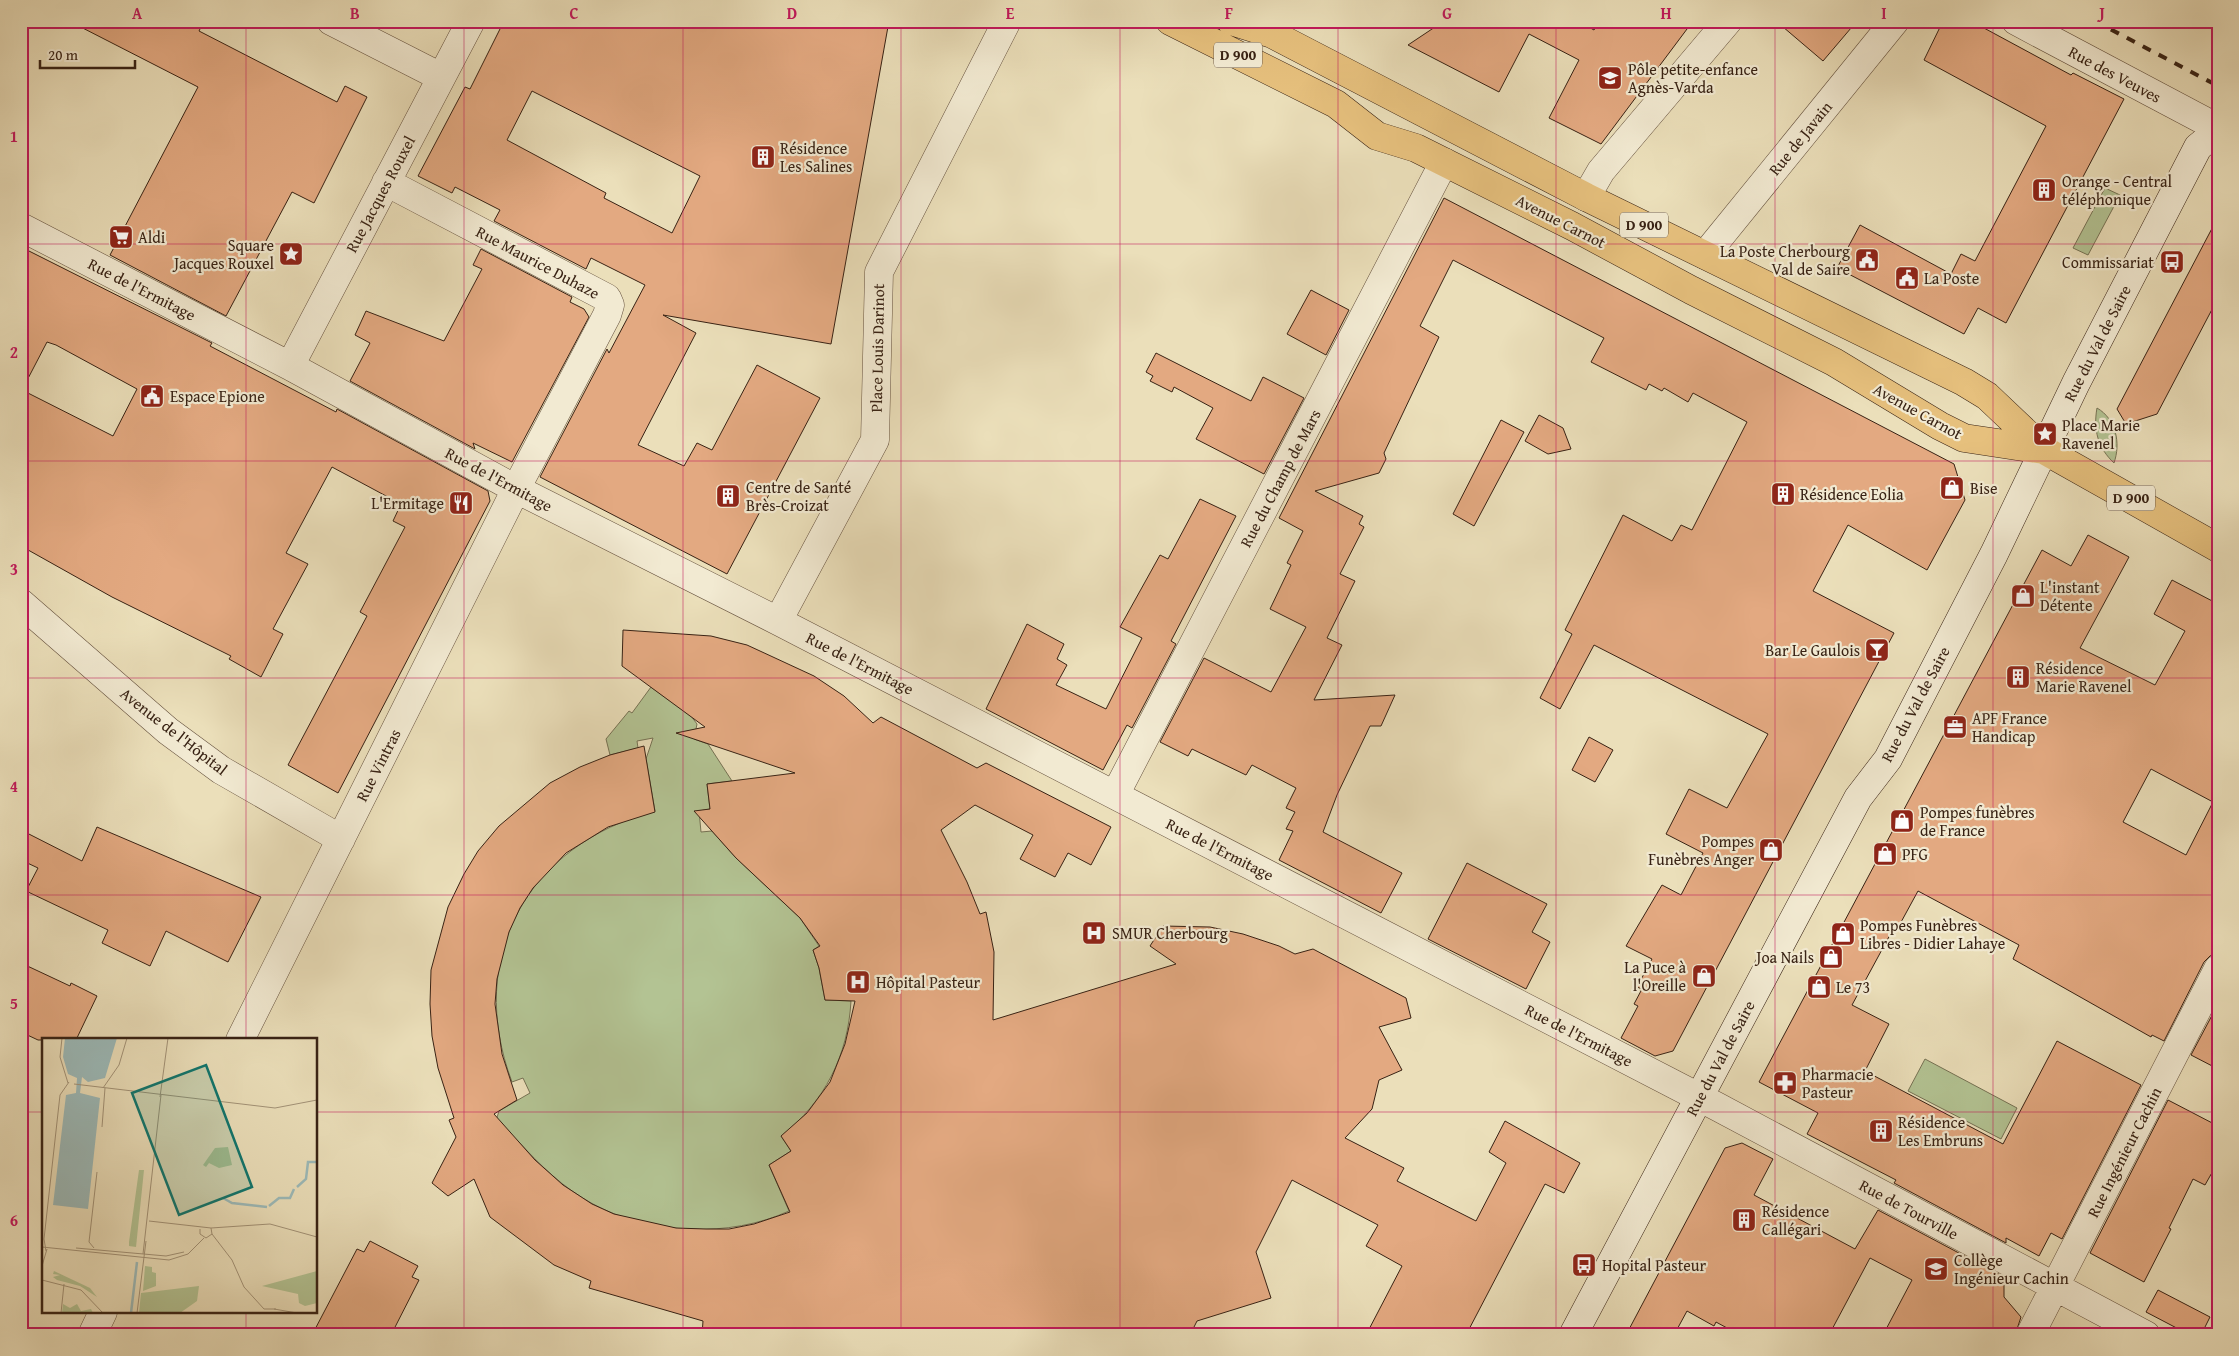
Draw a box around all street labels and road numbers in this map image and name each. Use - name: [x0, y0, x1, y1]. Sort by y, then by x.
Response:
- street label: Rue des Veuves: [2064, 39, 2166, 109]
- road number: D 900: [1214, 42, 1262, 68]
- street label: Rue de Javain: [1763, 96, 1838, 180]
- street label: Rue Jacques Rouxel: [339, 131, 421, 257]
- street label: Avenue Carnot: [1512, 188, 1611, 254]
- road number: D 900: [1620, 212, 1668, 238]
- street label: Rue Maurice Duhaze: [472, 219, 604, 305]
- street label: Rue de l'Ermitage: [84, 252, 200, 326]
- street label: Rue du Val de Saire: [2057, 281, 2137, 405]
- street label: Place Louis Darinot: [864, 283, 890, 413]
- street label: Avenue Carnot: [1869, 377, 1967, 446]
- street label: Rue du Champ de Mars: [1233, 405, 1327, 551]
- street label: Rue de l'Ermitage: [441, 441, 557, 517]
- road number: D 900: [2107, 486, 2155, 510]
- street label: Rue de l'Ermitage: [802, 626, 918, 700]
- street label: Rue du Val de Saire: [1874, 642, 1956, 766]
- street label: Avenue de l'Hôpital: [115, 681, 233, 781]
- street label: Rue Vintras: [349, 724, 407, 806]
- street label: Rue de l'Ermitage: [1162, 812, 1278, 886]
- street label: Rue du Val de Saire: [1679, 996, 1761, 1120]
- street label: Rue de l'Ermitage: [1521, 998, 1637, 1072]
- street label: Rue Ingénieur Cachin: [2081, 1083, 2167, 1221]
- street label: Rue de Tourville: [1855, 1173, 1963, 1245]

